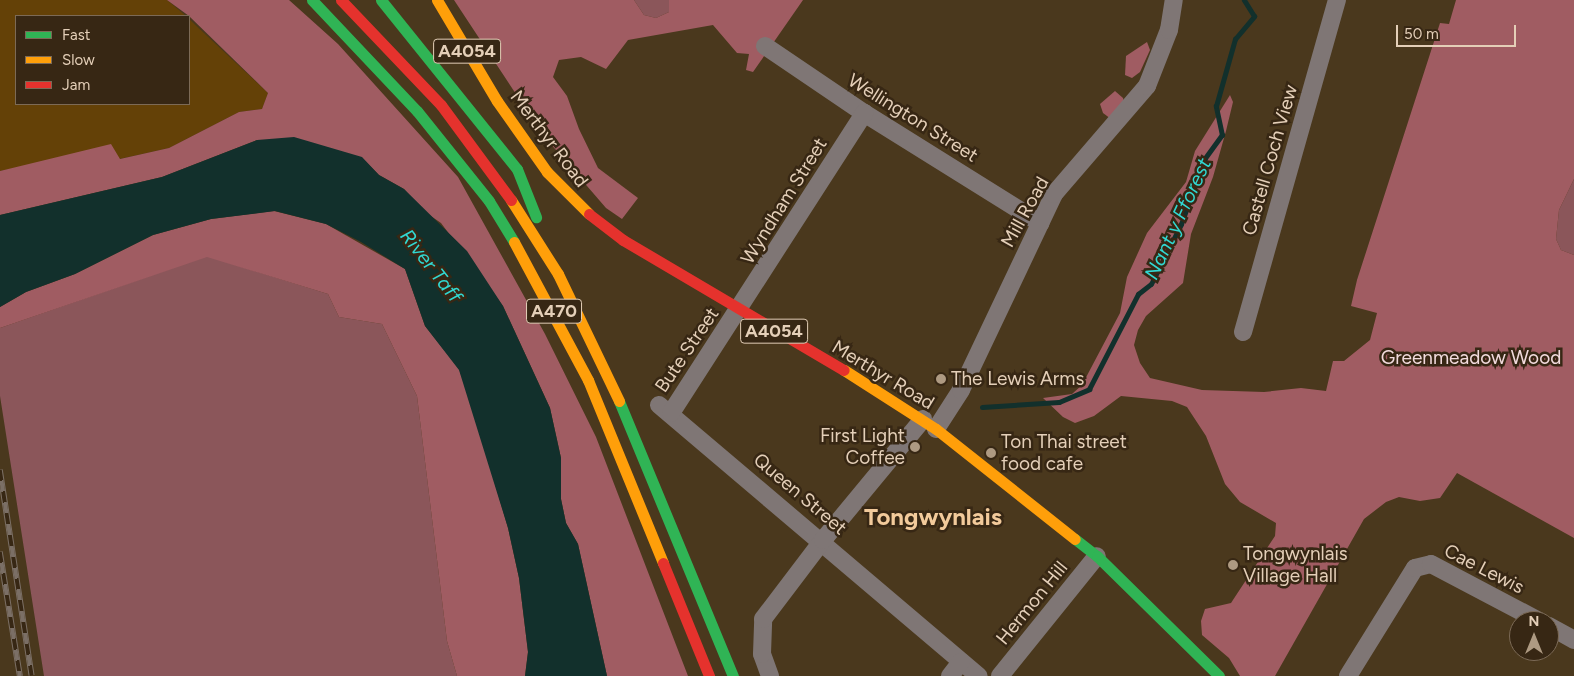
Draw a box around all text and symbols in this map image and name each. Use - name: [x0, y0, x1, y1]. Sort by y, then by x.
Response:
- legend: [15, 15, 190, 105]
- scale bar: [1399, 15, 1519, 47]
- text: 50 m: [1404, 25, 1439, 43]
- text: Fast: [62, 26, 90, 44]
- road number: A4054: [432, 36, 502, 66]
- text: Slow: [62, 51, 95, 69]
- street label: Wellington Street: [844, 69, 982, 167]
- text: Jam: [62, 76, 90, 94]
- street label: Castell Coch View: [1238, 82, 1302, 238]
- street label: Merthyr Road: [505, 86, 593, 192]
- street label: Wyndham Street: [736, 134, 832, 268]
- water label: Nant y Fforest: [1139, 155, 1217, 283]
- street label: Mill Road: [996, 173, 1054, 251]
- water label: River Taff: [395, 225, 467, 307]
- road number: A470: [525, 296, 583, 326]
- street label: Bute Street: [650, 303, 724, 397]
- road number: A4054: [739, 316, 809, 346]
- street label: Merthyr Road: [828, 336, 938, 414]
- park label: Greenmeadow Wood: [1381, 347, 1561, 369]
- place label: The Lewis Arms: [951, 368, 1084, 390]
- marker: The Lewis Arms: [935, 373, 947, 385]
- place label: First Light Coffee: [820, 425, 905, 469]
- place label: Ton Thai street food cafe: [1001, 431, 1127, 475]
- marker: First Light Coffee: [909, 441, 921, 453]
- marker: Ton Thai street food cafe: [985, 447, 997, 459]
- street label: Queen Street: [749, 448, 851, 540]
- district label: Tongwynlais: [864, 503, 1002, 531]
- street label: Cae Lewis: [1440, 539, 1528, 599]
- place label: Tongwynlais Village Hall: [1243, 543, 1348, 587]
- street label: Hermon Hill: [991, 557, 1073, 649]
- marker: Tongwynlais Village Hall: [1227, 559, 1239, 571]
- north arrow: [1509, 611, 1559, 661]
- text: N: [1529, 613, 1539, 630]

